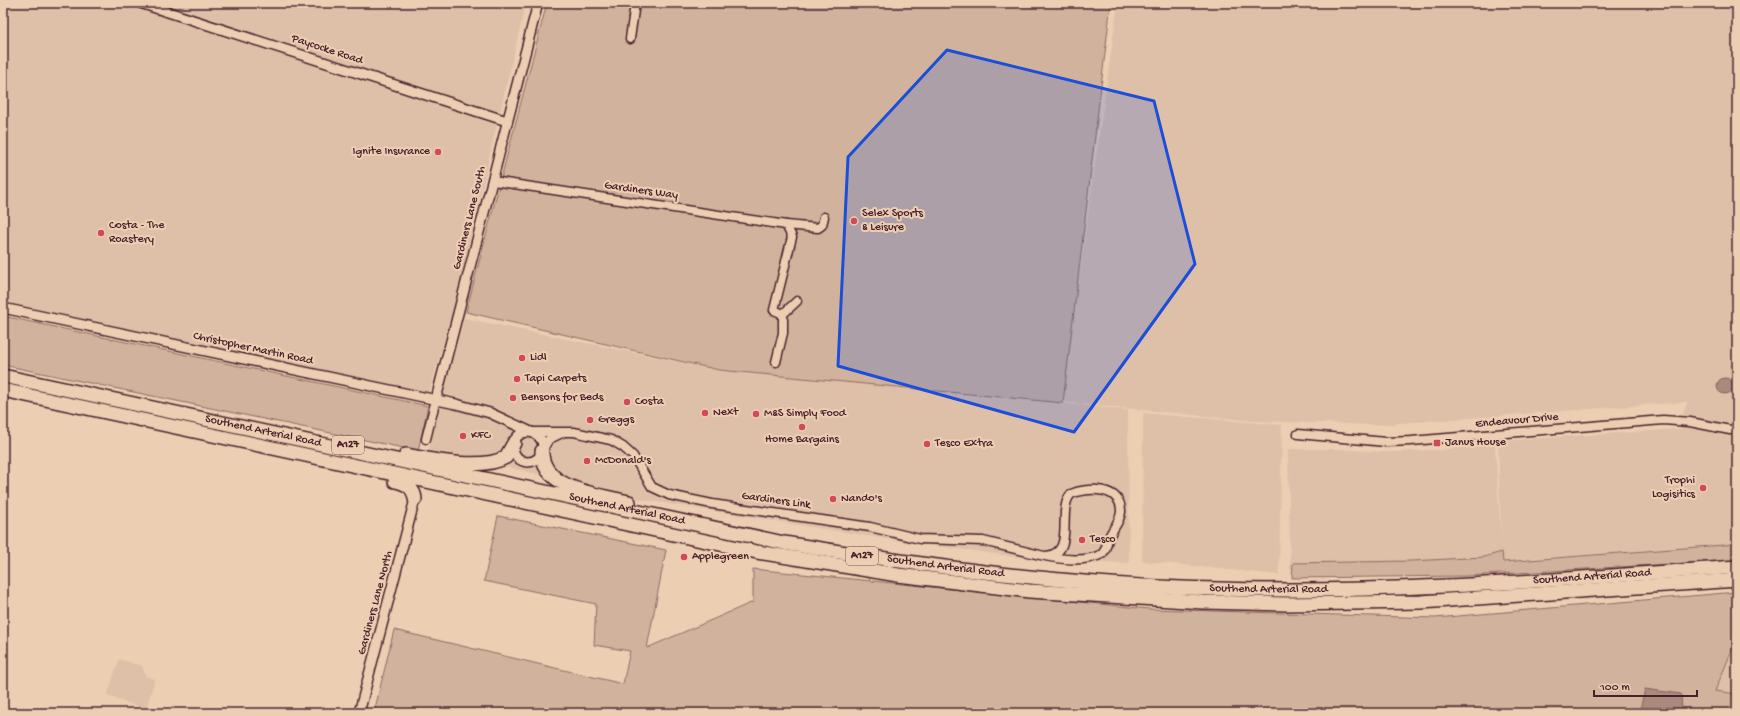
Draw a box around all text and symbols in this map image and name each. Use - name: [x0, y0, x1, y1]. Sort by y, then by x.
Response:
- street label: Paycocke Road: [289, 32, 365, 68]
- place label: Ignite Insurance: [353, 145, 431, 159]
- marker: Ignite Insurance: [433, 147, 443, 157]
- street label: Gardiners Lane South: [450, 164, 490, 271]
- street label: Gardiners Way: [603, 179, 679, 203]
- place label: Selex Sports & Leisure: [862, 207, 924, 235]
- marker: Selex Sports & Leisure: [849, 216, 859, 226]
- place label: Costa - The Roastery: [109, 219, 165, 247]
- marker: Costa - The Roastery: [96, 228, 106, 238]
- street label: Christopher Martin Road: [192, 329, 315, 369]
- place label: Lidl: [530, 351, 547, 365]
- marker: Lidl: [517, 353, 527, 363]
- place label: Tapi Carpets: [524, 372, 587, 386]
- marker: Tapi Carpets: [512, 374, 522, 384]
- place label: Bensons for Beds: [520, 391, 604, 405]
- marker: Bensons for Beds: [508, 393, 518, 403]
- place label: Costa: [635, 395, 664, 409]
- marker: Costa: [622, 397, 632, 407]
- place label: Next: [713, 406, 739, 420]
- place label: M&S Simply Food: [764, 407, 847, 421]
- marker: Next: [700, 408, 710, 418]
- marker: M&S Simply Food: [751, 409, 761, 419]
- street label: Endeavour Drive: [1475, 410, 1560, 432]
- street label: Southend Arterial Road: [204, 412, 323, 451]
- place label: Greggs: [598, 413, 635, 427]
- marker: Greggs: [585, 415, 595, 425]
- marker: Home Bargains: [797, 422, 807, 432]
- place label: KFC: [471, 429, 492, 443]
- marker: KFC: [458, 431, 468, 441]
- place label: Home Bargains: [765, 433, 840, 447]
- road number: A127: [332, 436, 364, 454]
- place label: Janus House: [1445, 436, 1507, 450]
- place label: Tesco Extra: [934, 437, 993, 451]
- marker: Janus House: [1432, 438, 1442, 448]
- marker: Tesco Extra: [922, 439, 932, 449]
- place label: McDonald's: [595, 454, 652, 468]
- marker: McDonald's: [582, 456, 592, 466]
- place label: Trophi Logisitics: [1652, 474, 1696, 502]
- marker: Trophi Logisitics: [1698, 483, 1708, 493]
- street label: Gardiners Link: [741, 489, 813, 513]
- street label: Southend Arterial Road: [568, 490, 687, 529]
- place label: Nando's: [841, 492, 883, 506]
- marker: Nando's: [828, 494, 838, 504]
- place label: Tesco: [1089, 533, 1116, 547]
- marker: Tesco: [1077, 535, 1087, 545]
- road number: A127: [846, 547, 878, 565]
- street label: Gardiners Lane North: [355, 549, 397, 656]
- place label: Applegreen: [692, 550, 749, 564]
- marker: Applegreen: [679, 552, 689, 562]
- street label: Southend Arterial Road: [886, 552, 1006, 581]
- street label: Southend Arterial Road: [1533, 566, 1653, 588]
- street label: Southend Arterial Road: [1209, 582, 1329, 597]
- scale bar: [1594, 672, 1697, 698]
- text: 100 m: [1599, 681, 1630, 695]

